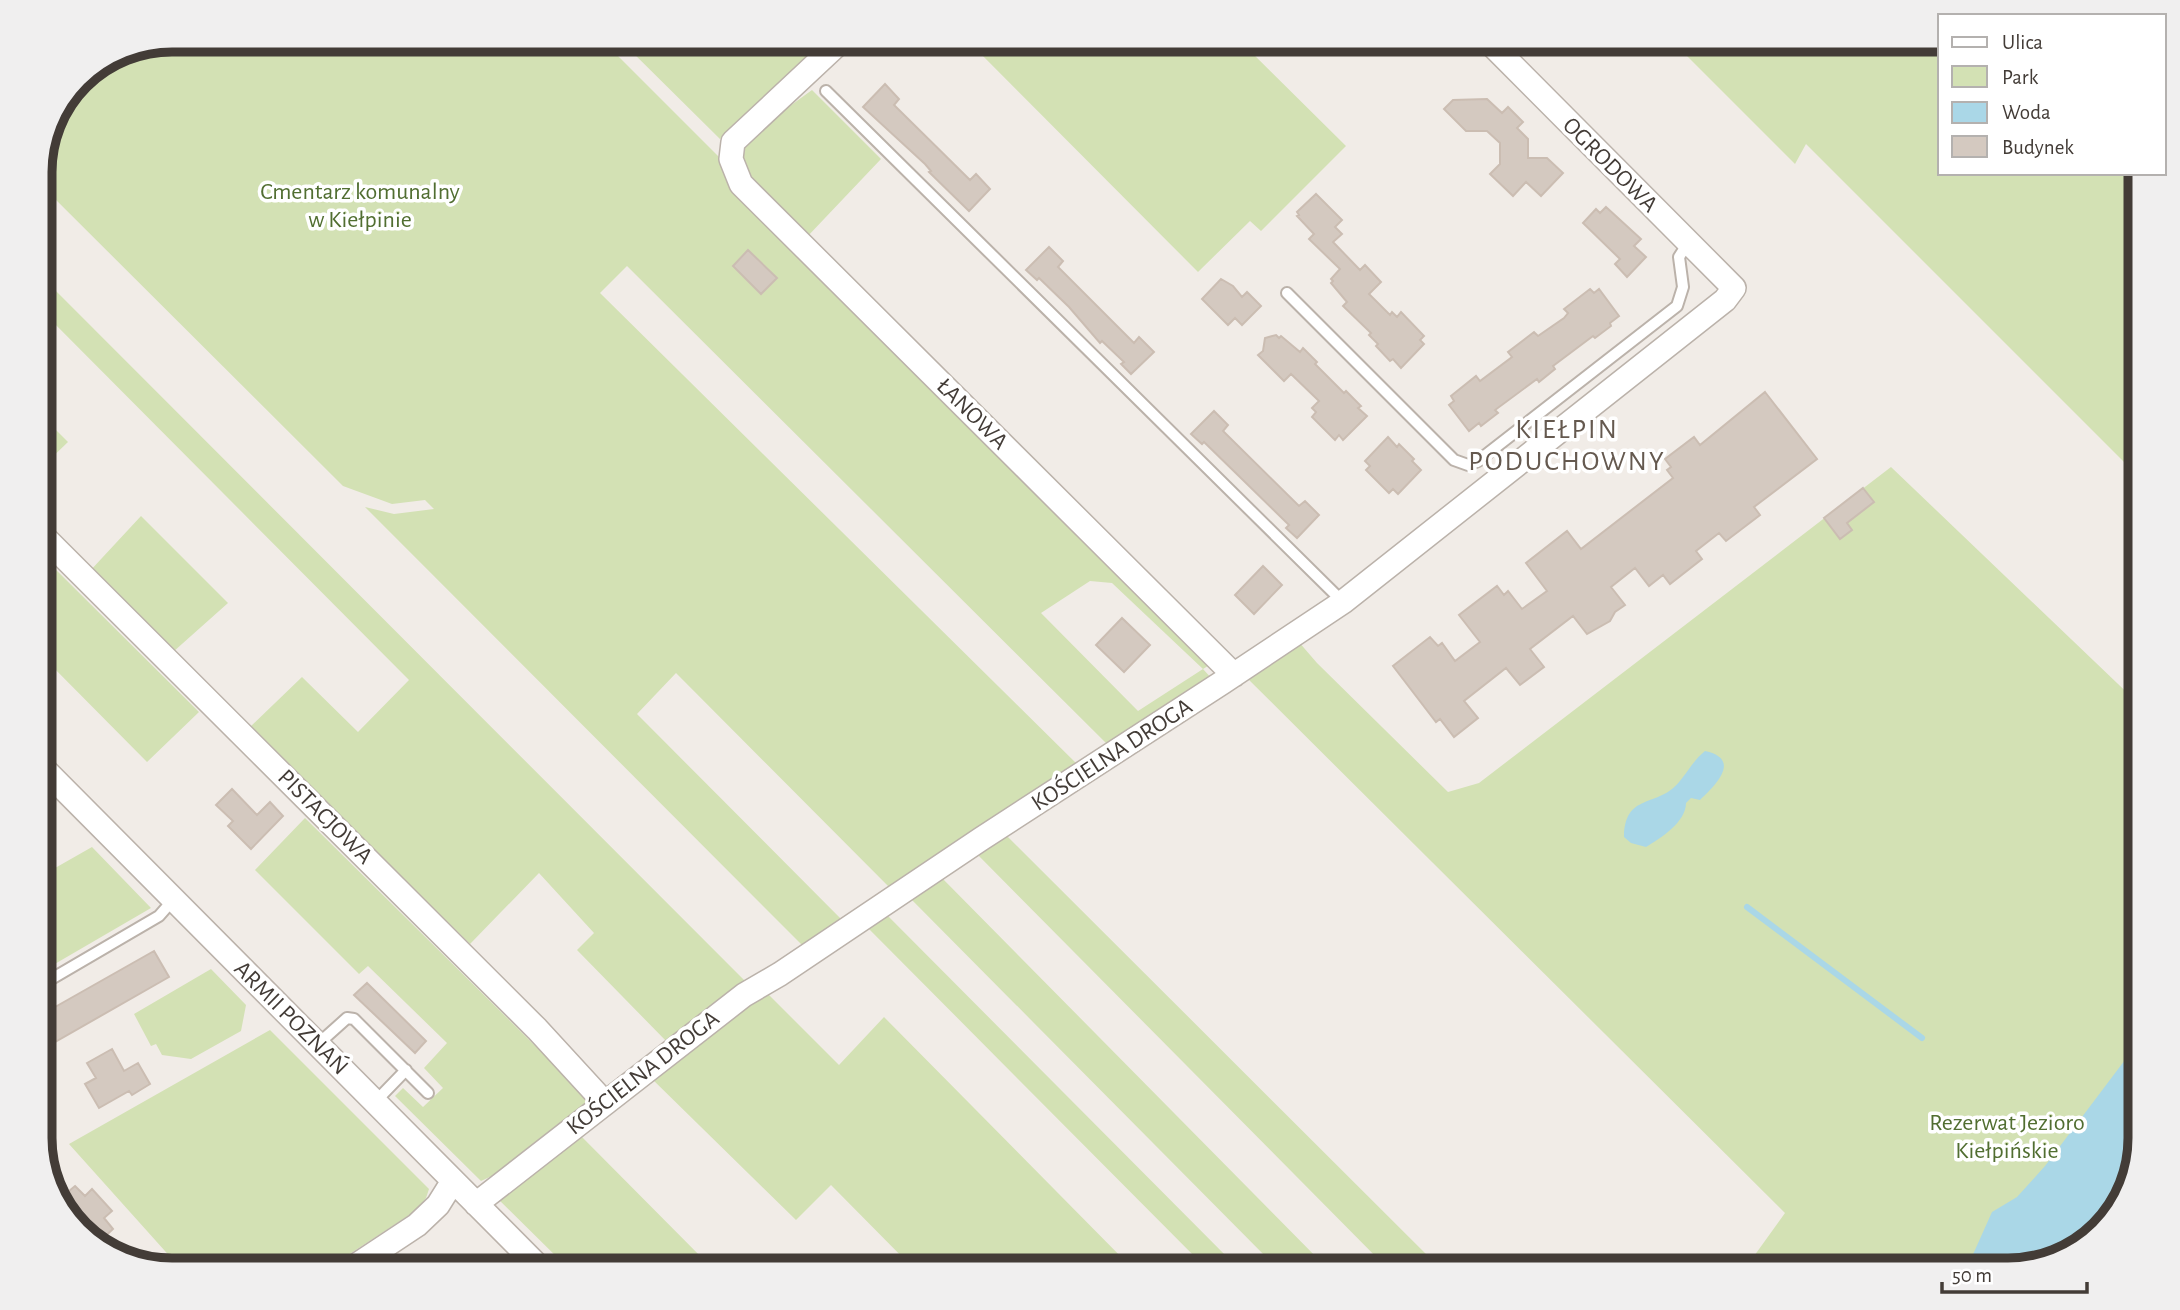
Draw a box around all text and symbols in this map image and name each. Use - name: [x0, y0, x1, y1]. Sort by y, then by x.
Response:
- legend: [1938, 14, 2166, 175]
- text: Ulica: [2002, 32, 2043, 53]
- text: Park: [2002, 67, 2039, 88]
- text: Woda: [2002, 102, 2051, 123]
- street label: OGRODOWA: [1558, 113, 1662, 217]
- text: Budynek: [2002, 137, 2074, 158]
- park label: Cmentarz komunalny w Kiełpinie: [260, 180, 460, 232]
- street label: ŁANOWA: [932, 374, 1012, 454]
- district label: KIEŁPIN PODUCHOWNY: [1468, 416, 1666, 476]
- street label: KOŚCIELNA DROGA: [1026, 693, 1197, 816]
- street label: PISTACJOWA: [273, 765, 377, 869]
- street label: ARMII POZNAŃ: [229, 955, 354, 1080]
- street label: KOŚCIELNA DROGA: [561, 1005, 724, 1140]
- park label: Rezerwat Jezioro Kiełpińskie: [1929, 1111, 2085, 1163]
- scale bar: [1942, 1250, 2087, 1294]
- text: 50 m: [1952, 1265, 1992, 1286]

